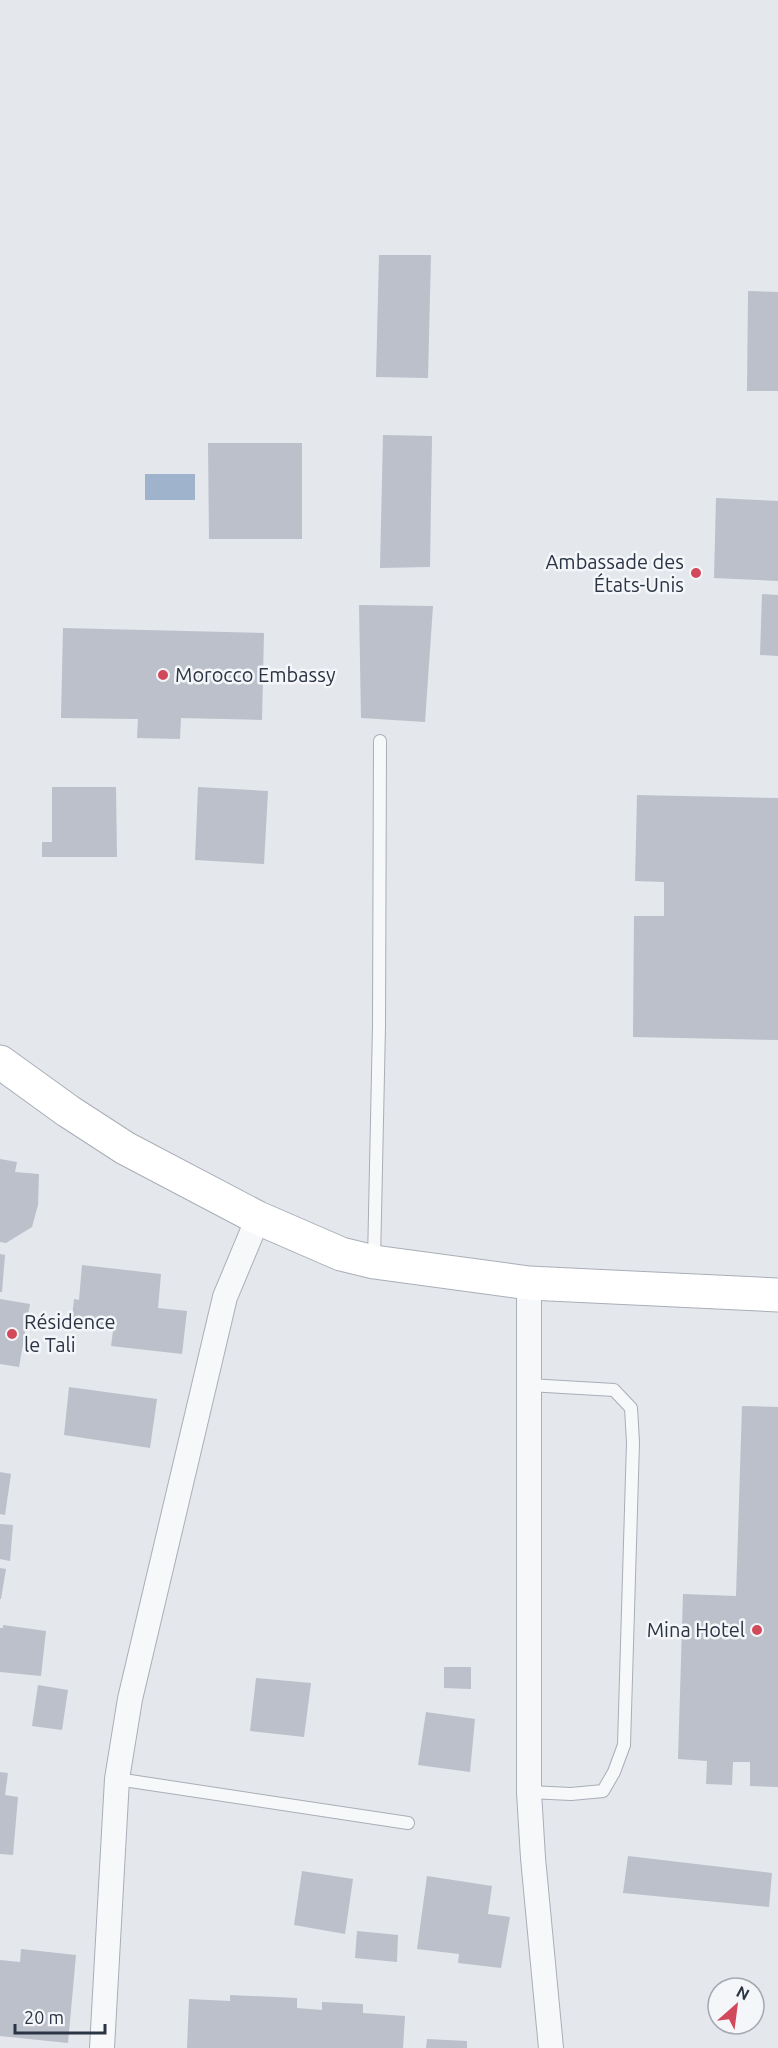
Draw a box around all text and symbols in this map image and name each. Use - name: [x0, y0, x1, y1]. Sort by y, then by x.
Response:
- place label: Ambassade des États-Unis: [545, 550, 684, 596]
- marker: Ambassade des États-Unis: [689, 566, 703, 580]
- place label: Morocco Embassy: [175, 663, 336, 686]
- marker: Morocco Embassy: [156, 668, 170, 682]
- place label: Résidence le Tali: [24, 1310, 115, 1356]
- marker: Résidence le Tali: [5, 1327, 19, 1341]
- place label: Mina Hotel: [647, 1618, 745, 1641]
- marker: Mina Hotel: [750, 1623, 764, 1637]
- north arrow: [706, 1976, 766, 2036]
- text: N: [734, 1982, 753, 2004]
- scale bar: [15, 1997, 105, 2035]
- text: 20 m: [24, 2007, 64, 2027]

